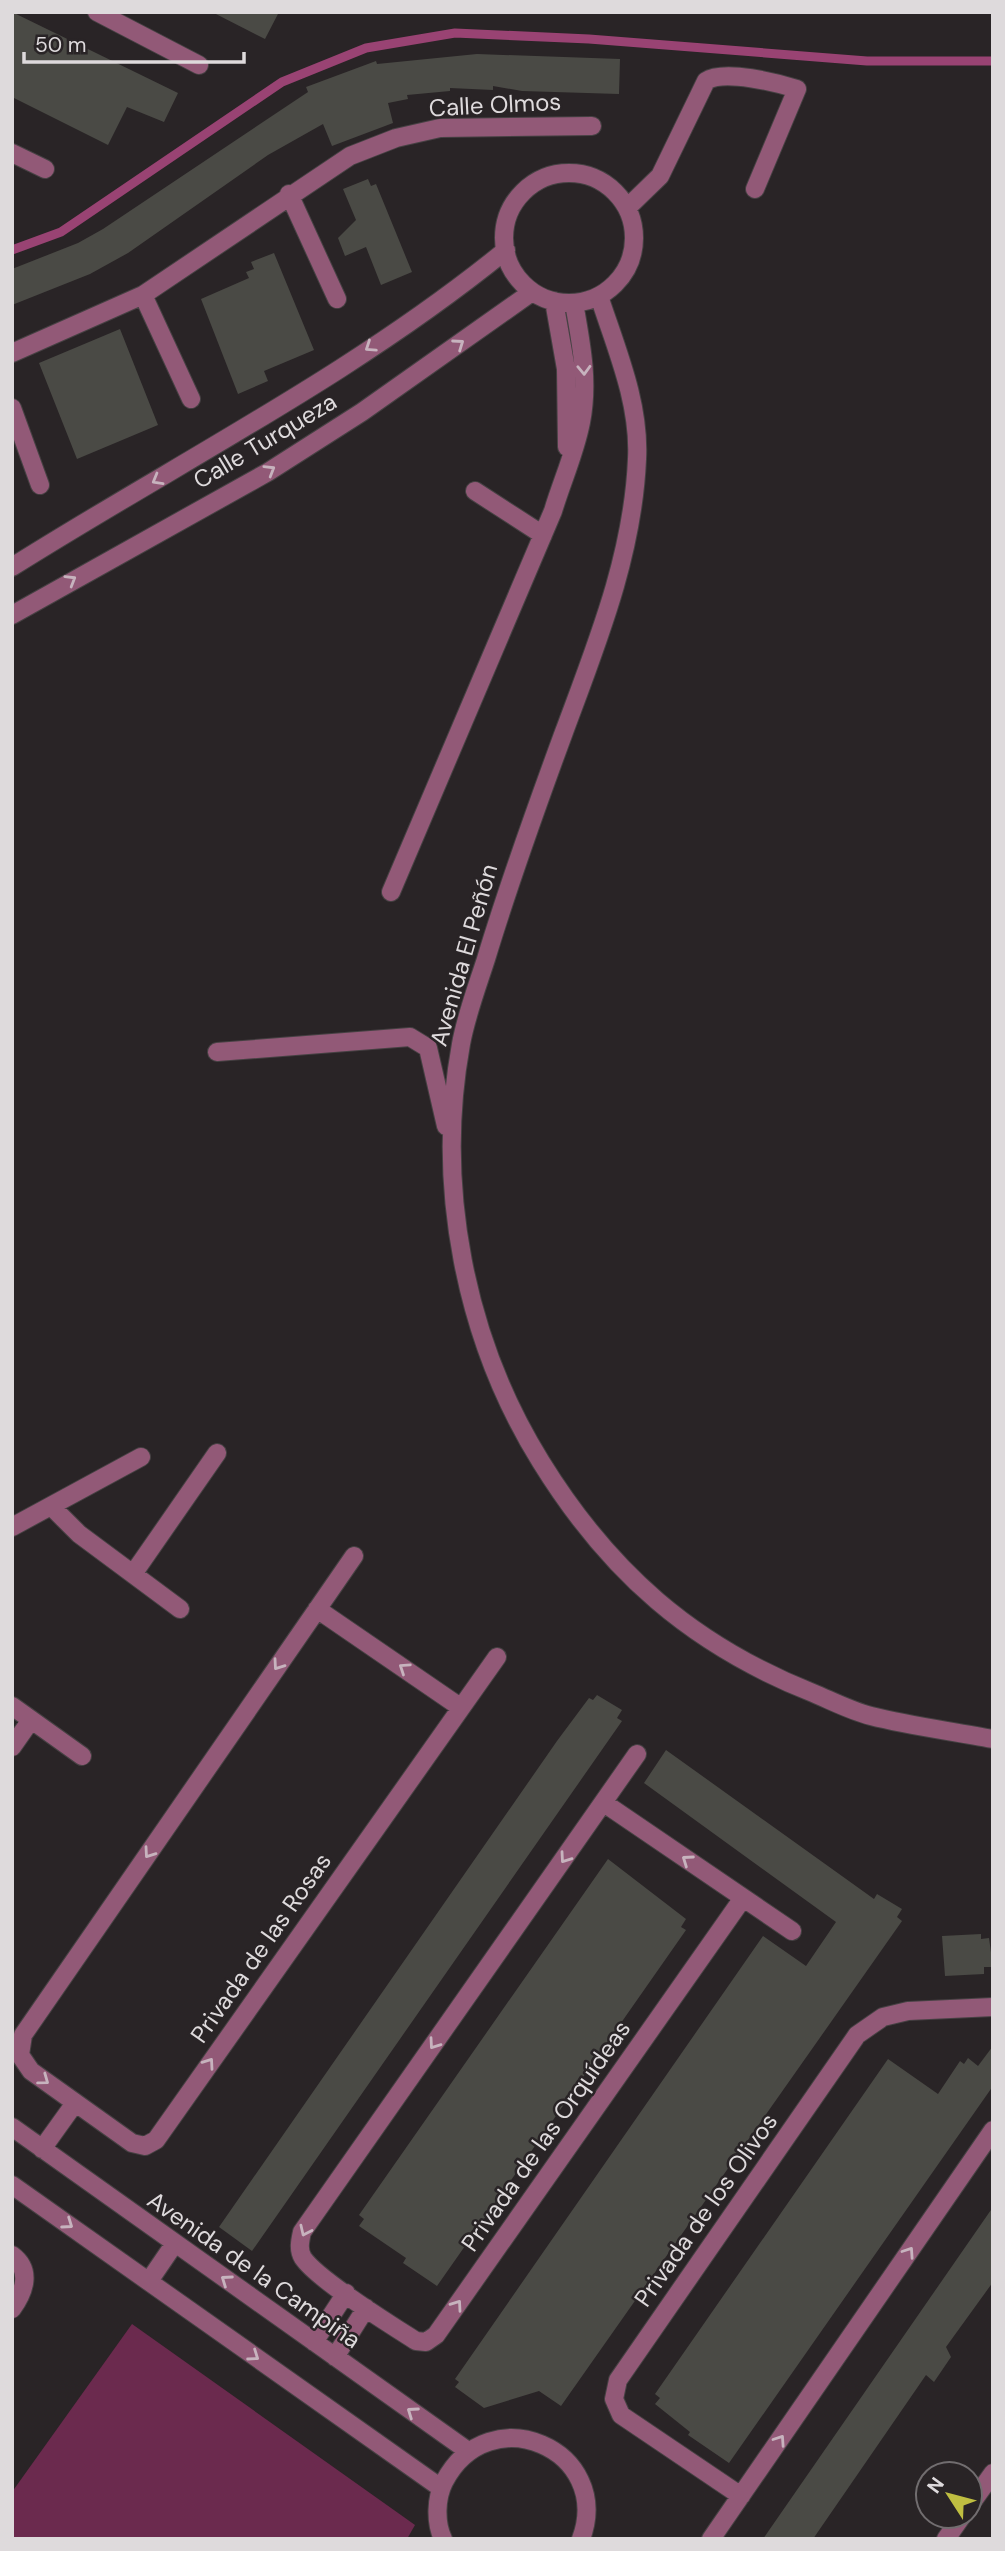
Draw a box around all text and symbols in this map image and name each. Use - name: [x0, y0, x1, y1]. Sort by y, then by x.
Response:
- scale bar: [24, 21, 245, 65]
- text: 50 m: [35, 31, 86, 59]
- street label: Calle Olmos: [428, 86, 562, 123]
- one-way arrow: [365, 338, 378, 351]
- one-way arrow: [451, 340, 464, 352]
- one-way arrow: [577, 365, 592, 376]
- street label: Calle Turqueza: [187, 386, 342, 496]
- one-way arrow: [263, 465, 276, 478]
- one-way arrow: [152, 472, 164, 485]
- one-way arrow: [63, 575, 76, 588]
- street label: Avenida El Peñón: [423, 860, 504, 1050]
- one-way arrow: [274, 1657, 286, 1670]
- one-way arrow: [399, 1664, 412, 1676]
- one-way arrow: [145, 1845, 157, 1858]
- street label: Privada de las Rosas: [183, 1847, 338, 2049]
- one-way arrow: [561, 1850, 573, 1863]
- one-way arrow: [682, 1856, 695, 1868]
- street label: Privada de las Orquídeas: [454, 2014, 637, 2257]
- one-way arrow: [430, 2036, 442, 2049]
- one-way arrow: [201, 2058, 214, 2071]
- one-way arrow: [36, 2072, 49, 2084]
- street label: Privada de los Olivos: [627, 2107, 784, 2312]
- street label: Avenida de la Campiña: [142, 2184, 367, 2355]
- one-way arrow: [60, 2216, 73, 2228]
- one-way arrow: [299, 2224, 313, 2236]
- one-way arrow: [901, 2247, 913, 2260]
- one-way arrow: [221, 2276, 234, 2288]
- one-way arrow: [449, 2300, 461, 2313]
- one-way arrow: [246, 2347, 259, 2360]
- one-way arrow: [407, 2408, 420, 2420]
- one-way arrow: [772, 2435, 784, 2448]
- north arrow: [914, 2460, 984, 2530]
- text: N: [921, 2472, 950, 2498]

